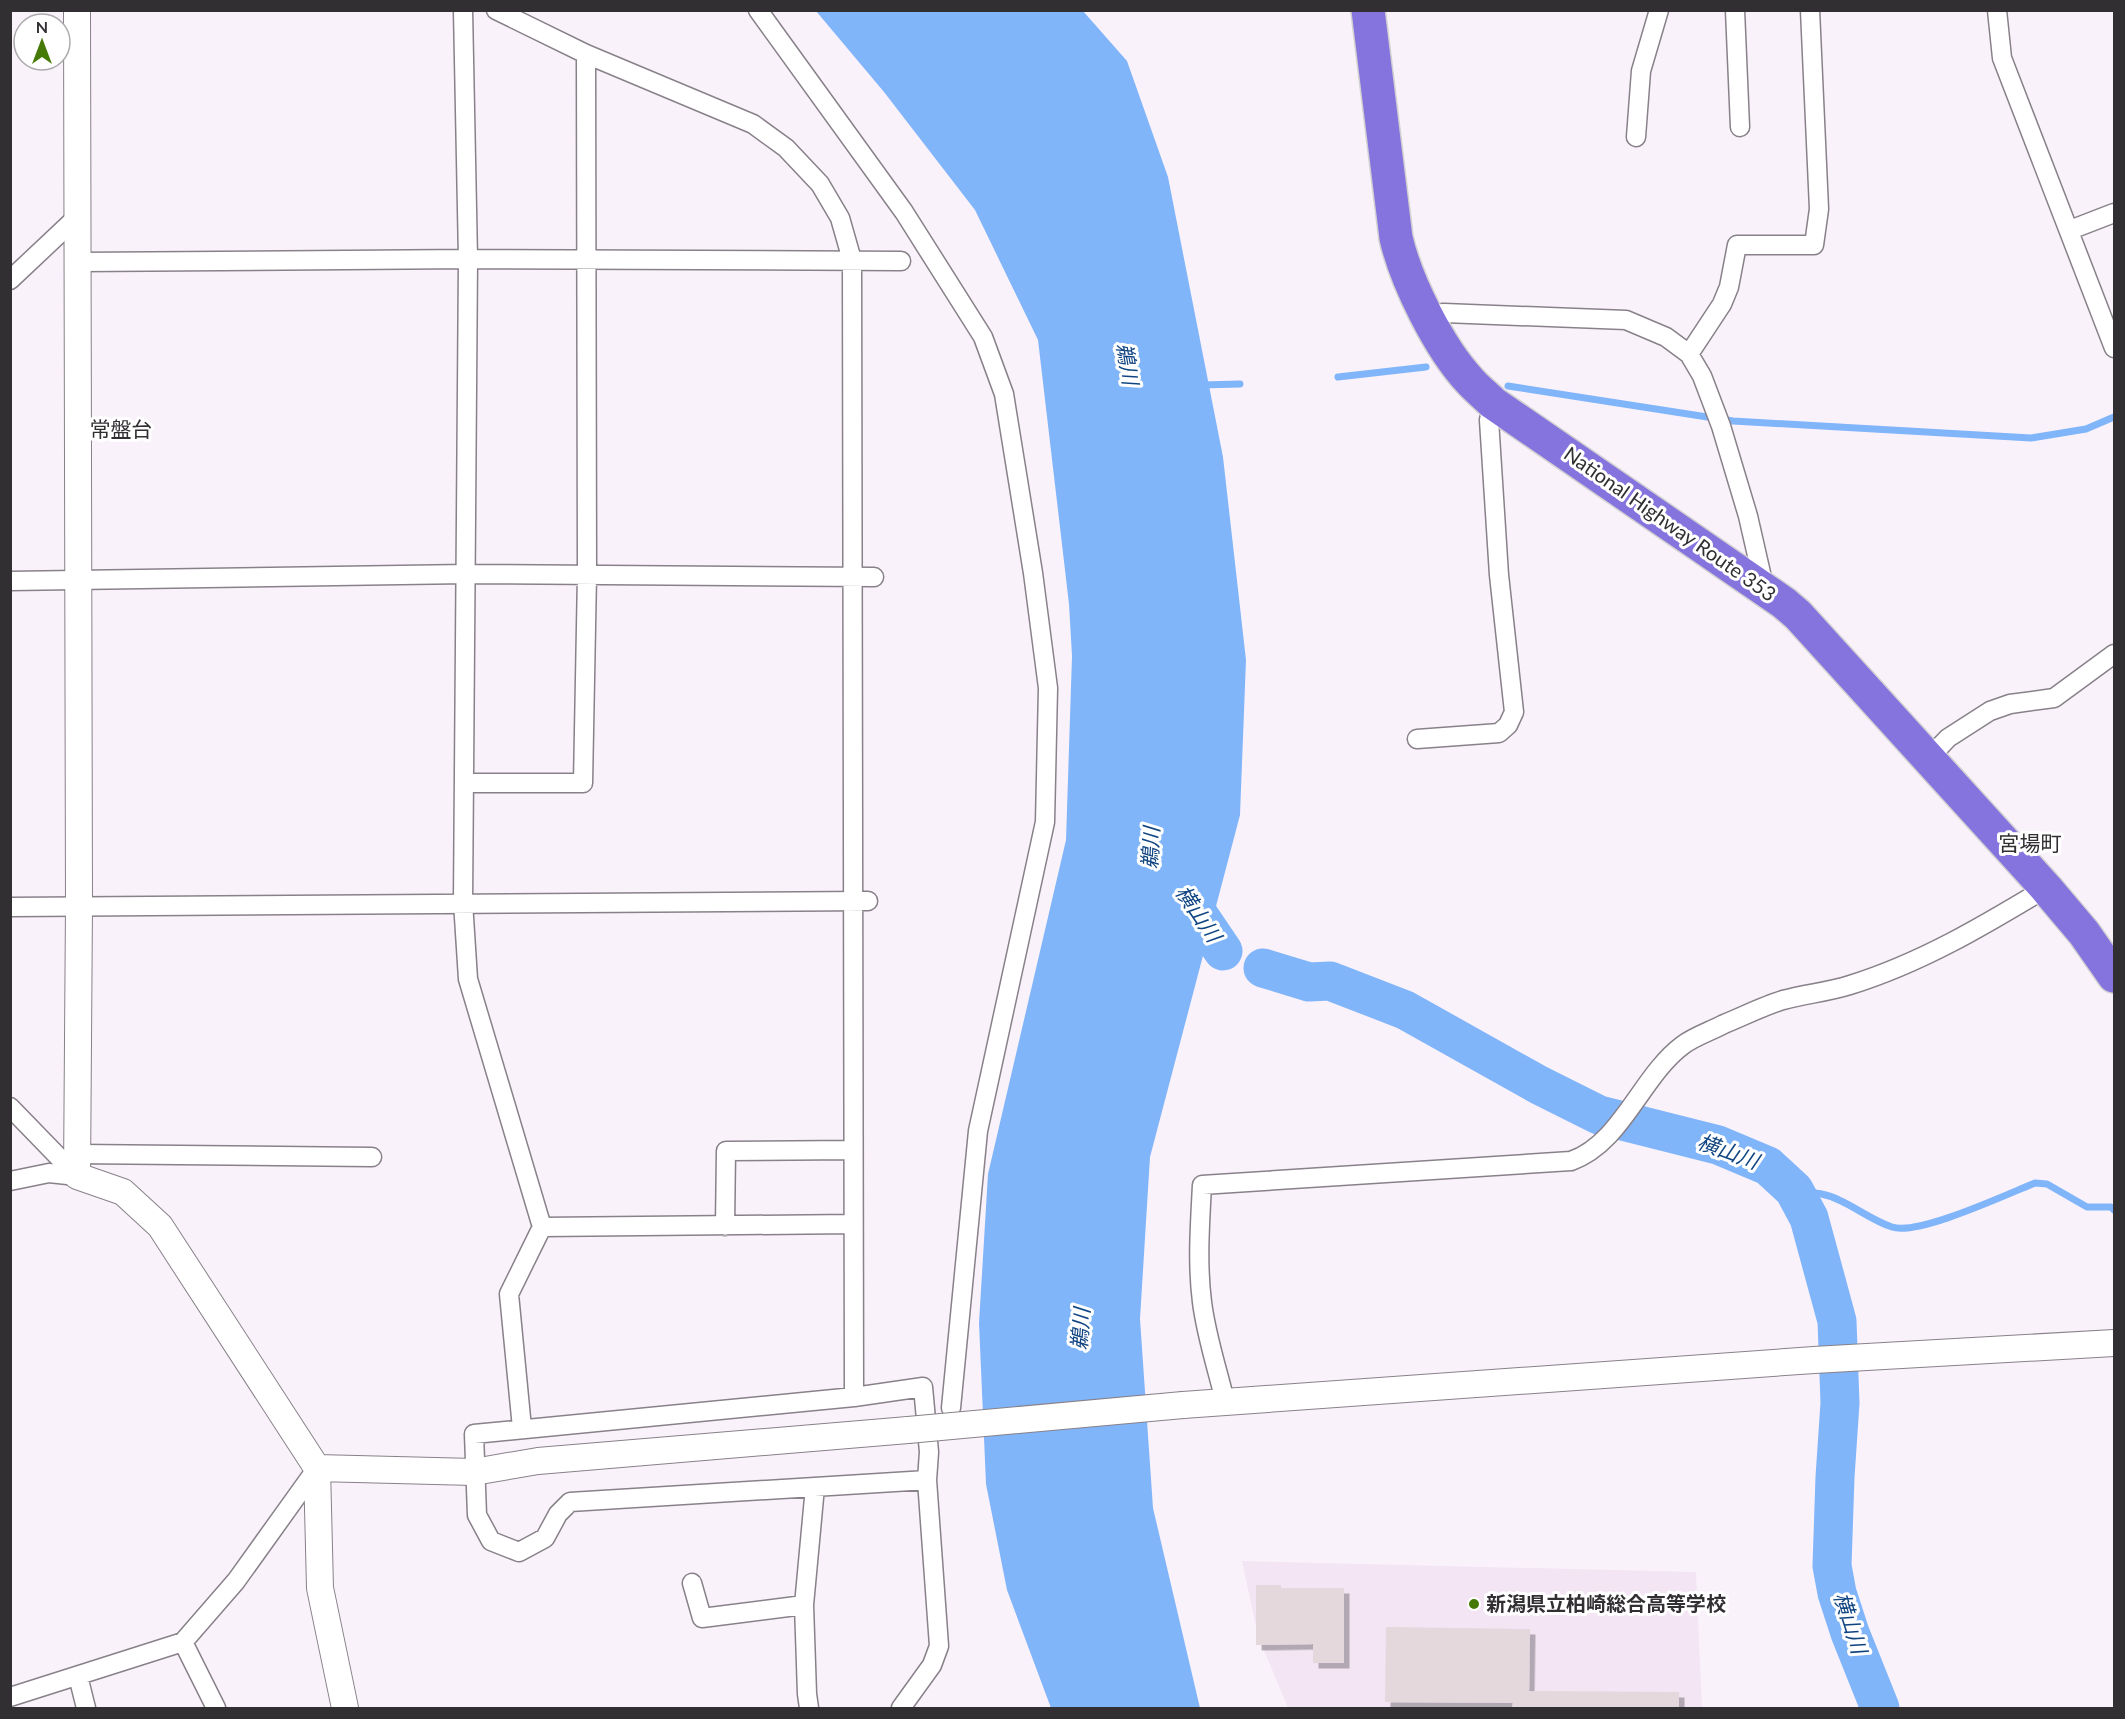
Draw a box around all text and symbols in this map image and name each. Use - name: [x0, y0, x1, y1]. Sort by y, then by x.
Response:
- north arrow: [12, 12, 72, 72]
- text: N: [36, 17, 48, 36]
- water label: 鵜川: [1113, 341, 1145, 389]
- district label: 常盤台: [90, 416, 153, 441]
- street label: National Highway Route 353: [1560, 441, 1781, 606]
- water label: 鵜川: [1136, 824, 1163, 870]
- district label: 宮場町: [1999, 830, 2062, 855]
- water label: 横山川: [1171, 880, 1228, 948]
- water label: 横山川: [1695, 1128, 1764, 1174]
- water label: 鵜川: [1066, 1305, 1094, 1351]
- water label: 横山川: [1830, 1589, 1874, 1658]
- place label: 新潟県立柏崎総合高等学校: [1486, 1591, 1726, 1615]
- marker: 新潟県立柏崎総合高等学校: [1467, 1597, 1481, 1611]

